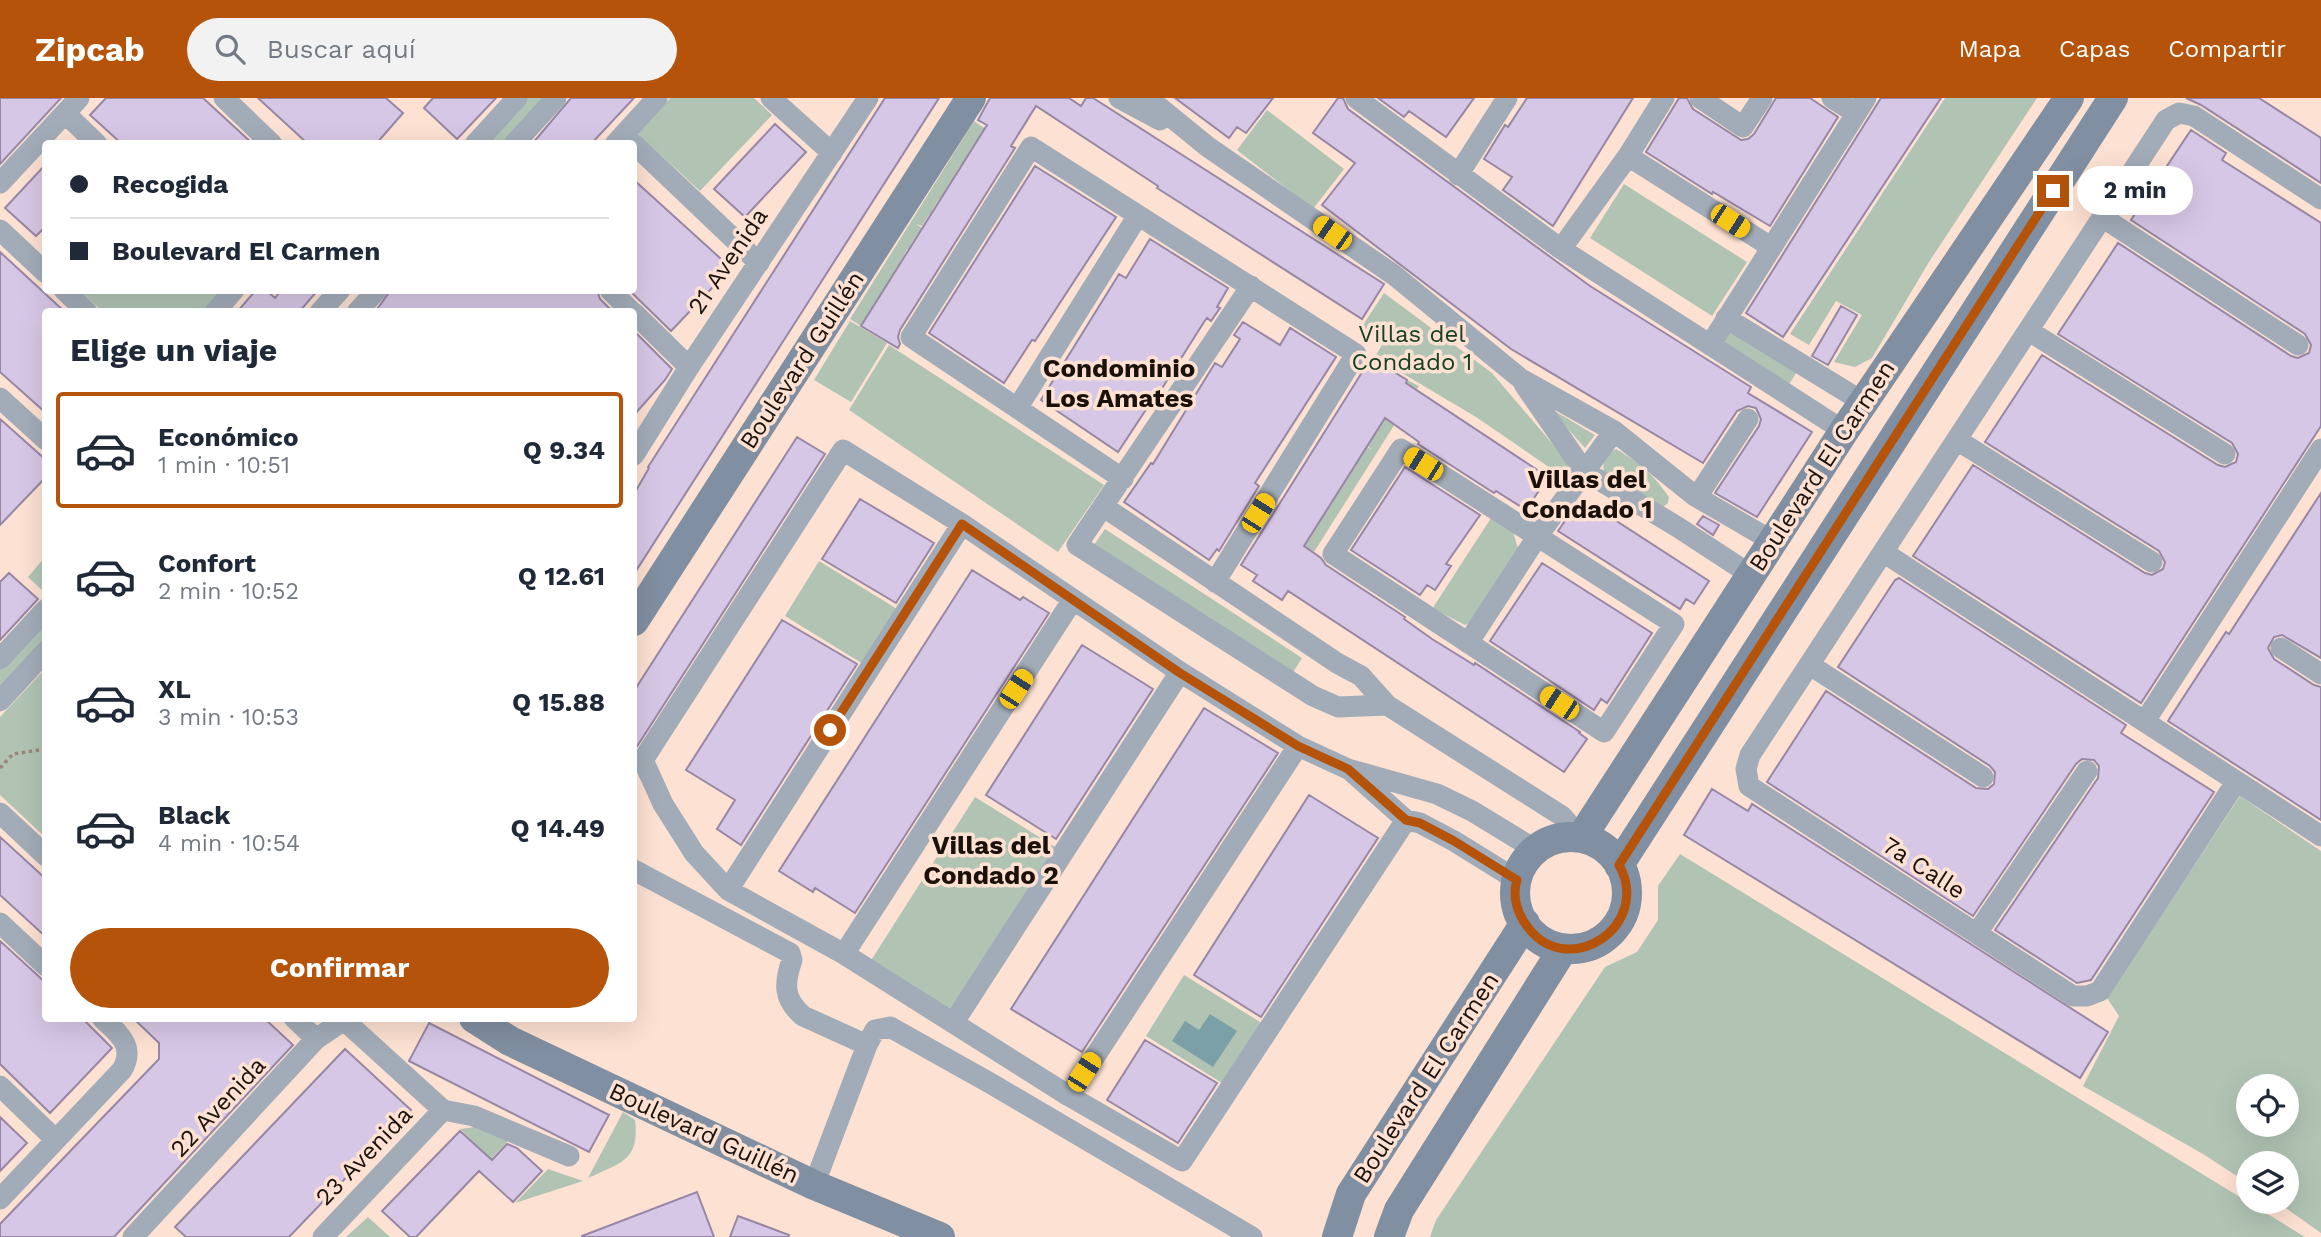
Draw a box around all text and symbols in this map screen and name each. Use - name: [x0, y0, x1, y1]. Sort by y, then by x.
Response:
- search box: [187, 18, 677, 81]
- text: Zipcab: [35, 30, 145, 69]
- icon: search: [211, 30, 249, 68]
- text: Buscar aquí: [267, 34, 416, 64]
- text: Mapa: [1958, 35, 2021, 63]
- text: Capas: [2059, 35, 2130, 63]
- text: Compartir: [2168, 35, 2286, 63]
- callout: 2 min: [2078, 166, 2193, 216]
- text: Recogida: [112, 169, 228, 199]
- route end: [2037, 175, 2069, 207]
- text: 2 min: [2104, 177, 2166, 204]
- car: [1707, 201, 1754, 241]
- street label: 21 Avenida: [682, 203, 774, 319]
- car: [1309, 212, 1356, 254]
- text: Boulevard El Carmen: [112, 236, 380, 266]
- street label: Boulevard Guillén: [734, 266, 870, 454]
- park label: Villas del Condado 1: [1352, 320, 1472, 376]
- text: Elige un viaje: [70, 331, 277, 369]
- district label: Condominio Los Amates: [1043, 353, 1195, 413]
- street label: Boulevard El Carmen: [1743, 355, 1901, 577]
- icon: car: [74, 419, 137, 482]
- text: Económico: [158, 422, 299, 452]
- text: Q 9.34: [523, 435, 605, 465]
- car: [1400, 444, 1447, 484]
- text: 1 min · 10:51: [158, 452, 290, 479]
- district label: Villas del Condado 1: [1522, 464, 1652, 524]
- car: [1238, 490, 1279, 536]
- icon: car: [74, 545, 137, 608]
- text: Confort: [158, 548, 256, 578]
- text: Q 12.61: [518, 561, 605, 591]
- text: 2 min · 10:52: [158, 578, 299, 605]
- car: [996, 666, 1037, 712]
- icon: car: [74, 671, 137, 734]
- text: XL: [158, 674, 191, 704]
- car: [1536, 683, 1583, 723]
- text: Q 15.88: [512, 687, 605, 717]
- text: 3 min · 10:53: [158, 704, 299, 731]
- route start: [814, 714, 846, 746]
- icon: car: [74, 797, 137, 860]
- text: Black: [158, 800, 230, 830]
- text: Q 14.49: [510, 813, 605, 843]
- text: 4 min · 10:54: [158, 830, 300, 857]
- district label: Villas del Condado 2: [923, 830, 1059, 890]
- street label: 7a Calle: [1878, 831, 1970, 905]
- button: Confirmar: [70, 928, 609, 1008]
- street label: Boulevard El Carmen: [1347, 967, 1505, 1189]
- car: [1064, 1049, 1105, 1095]
- street label: 22 Avenida: [165, 1051, 271, 1163]
- map controls: [2236, 1074, 2299, 1214]
- button: locate: [2236, 1074, 2299, 1137]
- street label: Boulevard Guillén: [605, 1077, 803, 1189]
- street label: 23 Avenida: [310, 1101, 418, 1211]
- button: layers: [2236, 1151, 2299, 1214]

